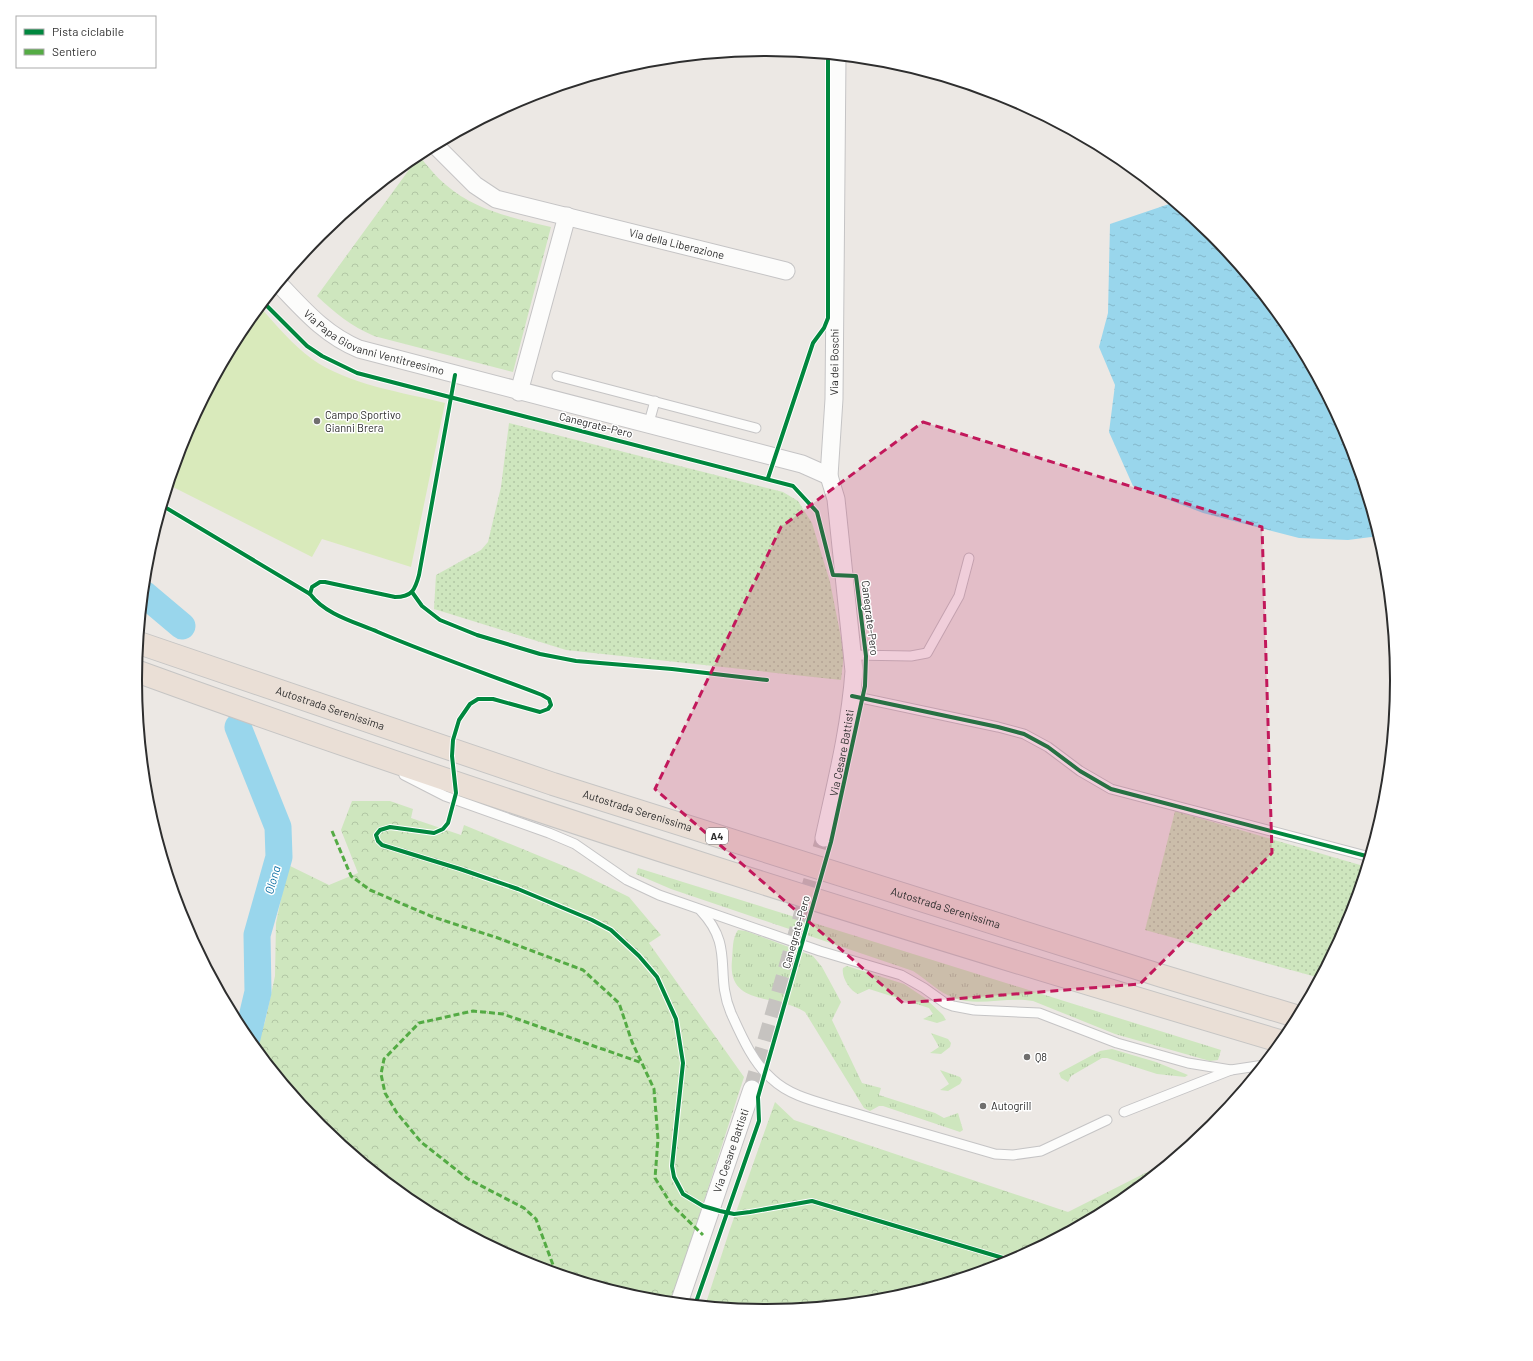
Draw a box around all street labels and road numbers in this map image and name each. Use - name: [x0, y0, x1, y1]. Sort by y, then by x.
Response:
- street label: Via della Liberazione: [628, 225, 726, 262]
- street label: Via Papa Giovanni Ventitreesimo: [301, 307, 446, 377]
- street label: Via dei Boschi: [827, 328, 841, 395]
- street label: Canegrate-Pero: [558, 409, 634, 440]
- street label: Canegrate-Pero: [859, 580, 882, 656]
- street label: Autostrada Serenissima: [274, 683, 386, 732]
- street label: Via Cesare Battisti: [827, 708, 856, 797]
- street label: Autostrada Serenissima: [581, 787, 694, 834]
- road number: A4: [706, 828, 728, 844]
- street label: Autostrada Serenissima: [889, 884, 1002, 931]
- street label: Canegrate-Pero: [779, 894, 812, 970]
- street label: Via Cesare Battisti: [710, 1107, 751, 1194]

